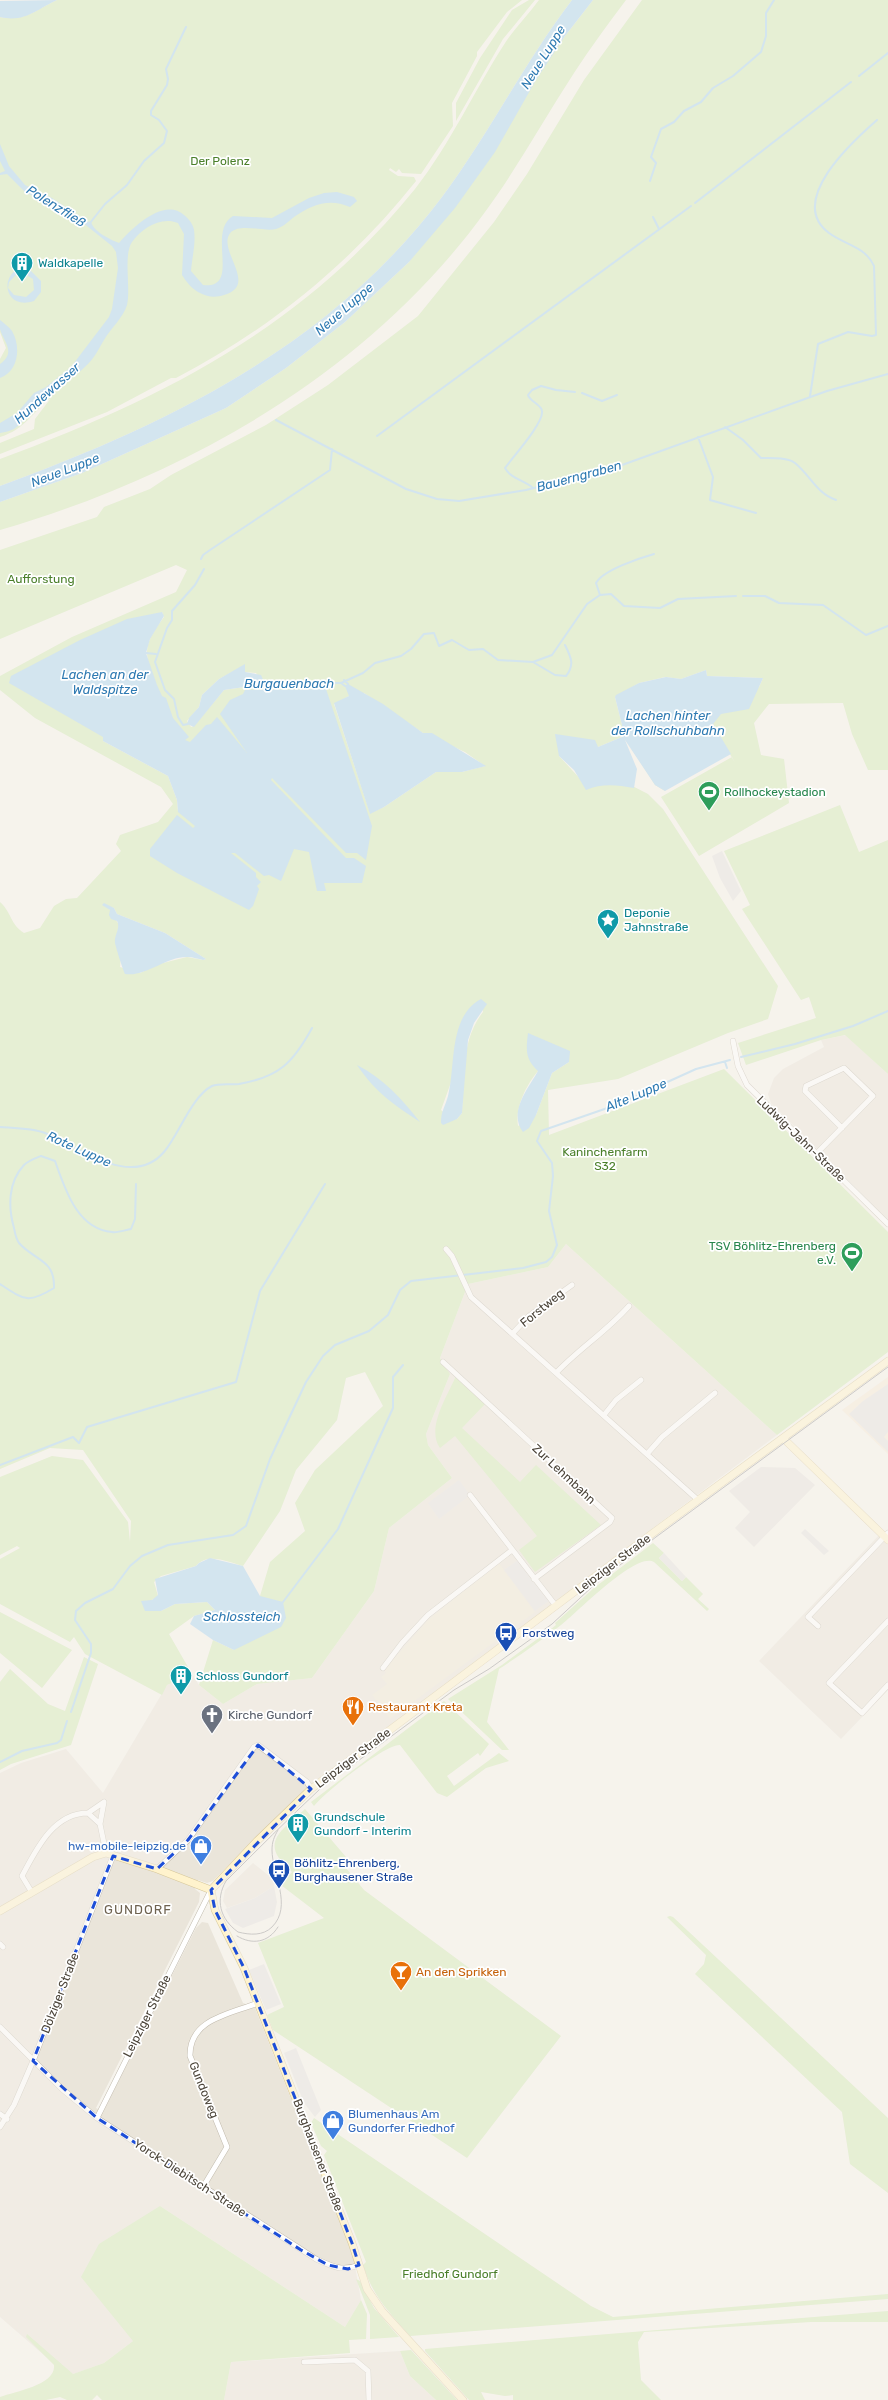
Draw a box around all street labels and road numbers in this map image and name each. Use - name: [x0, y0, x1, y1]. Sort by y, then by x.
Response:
- street label: Ludwig-Jahn-Straße: [754, 1093, 848, 1185]
- street label: Forstweg: [517, 1286, 567, 1330]
- street label: Zur Lehmbahn: [530, 1441, 598, 1507]
- street label: Leipziger Straße: [573, 1531, 654, 1597]
- street label: Leipziger Straße: [313, 1725, 394, 1791]
- street label: Dölziger Straße: [38, 1950, 82, 2035]
- street label: Leipziger Straße: [120, 1972, 174, 2060]
- street label: Gundoweg: [186, 2060, 222, 2120]
- street label: Burghausener Straße: [290, 2097, 346, 2213]
- street label: Yorck-Diebitsch-Straße: [131, 2136, 249, 2220]

